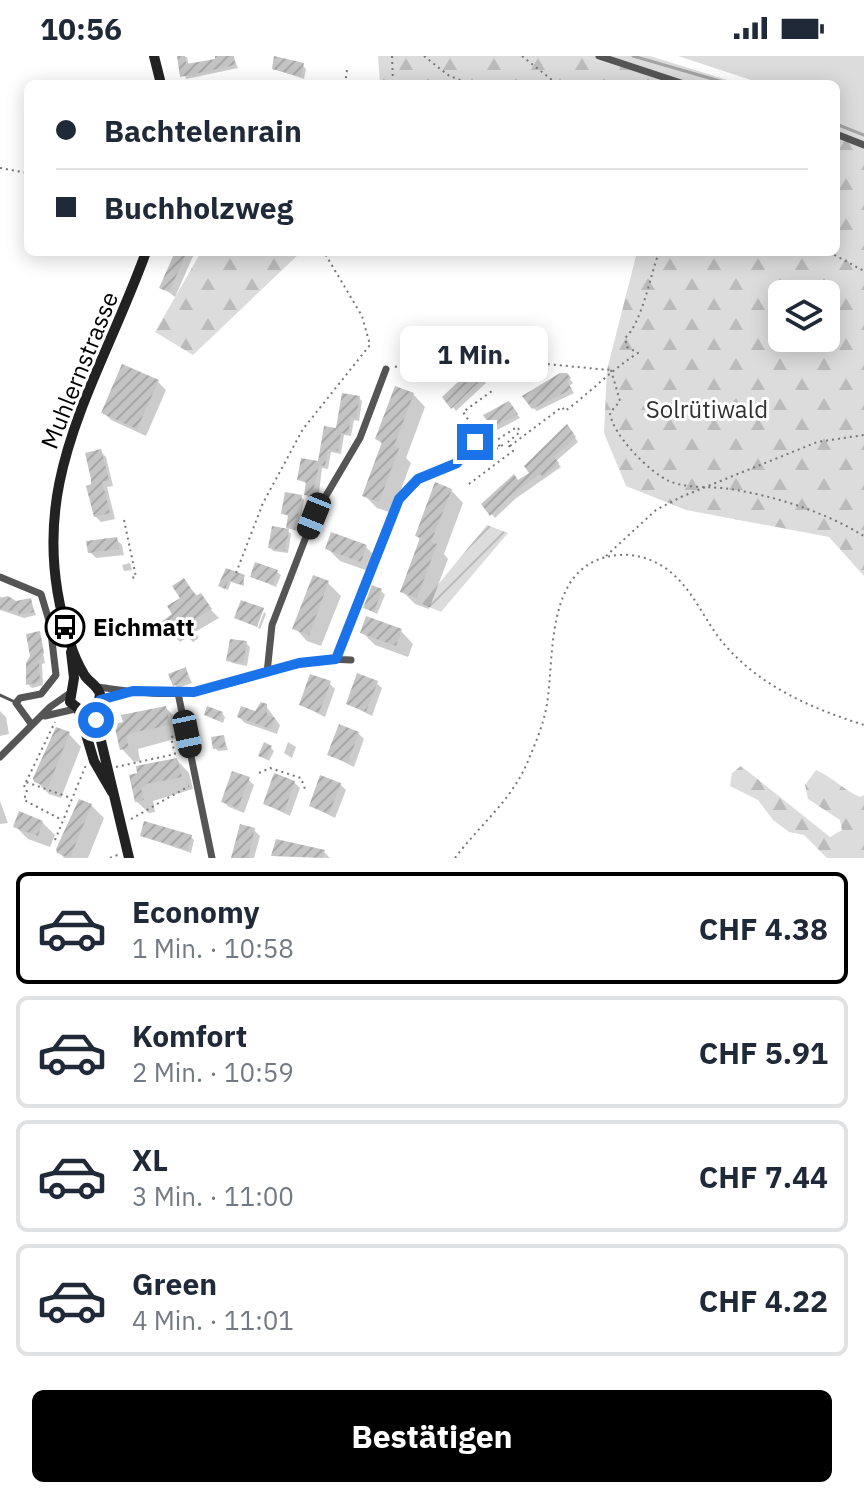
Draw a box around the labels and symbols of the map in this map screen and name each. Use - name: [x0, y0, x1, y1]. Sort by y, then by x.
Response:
- street label: Muhlernstrasse: [33, 287, 125, 453]
- callout: 1 Min.: [401, 326, 549, 382]
- park label: Solrütiwald: [646, 393, 768, 425]
- route end: [457, 424, 493, 460]
- car: [294, 489, 334, 543]
- bus stop icon: Eichmatt: [44, 606, 86, 648]
- place label: Eichmatt: [93, 611, 194, 643]
- route start: [78, 702, 114, 738]
- car: [170, 708, 204, 760]

